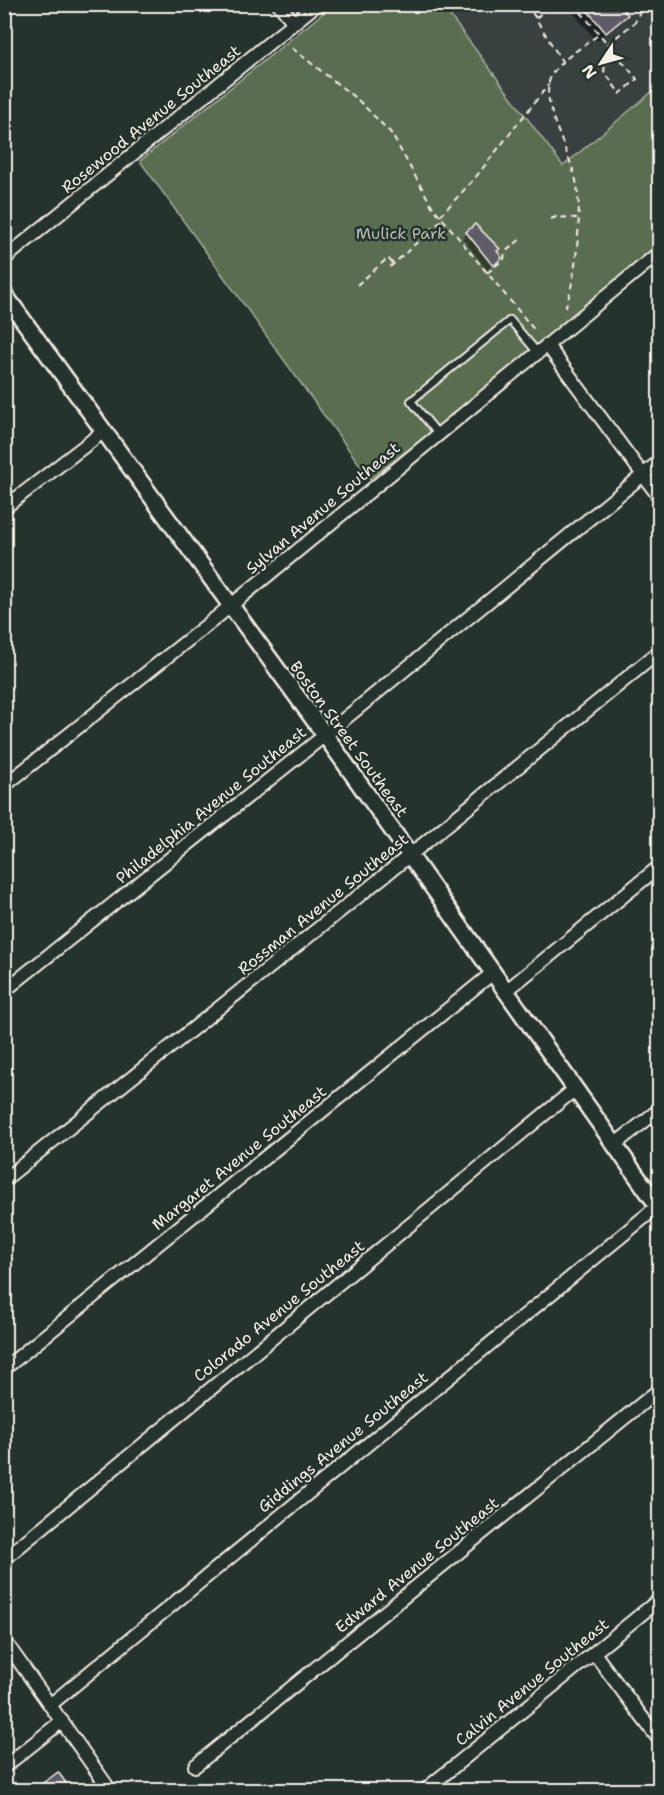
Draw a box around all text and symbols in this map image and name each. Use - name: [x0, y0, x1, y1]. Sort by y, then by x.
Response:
- north arrow: [571, 33, 631, 93]
- street label: Rosewood Avenue Southeast: [57, 40, 245, 198]
- text: N: [577, 60, 601, 83]
- park label: Mulick Park: [356, 223, 446, 244]
- street label: Sylvan Avenue Southeast: [242, 437, 404, 579]
- street label: Boston Street Southeast: [285, 657, 413, 821]
- street label: Philadelphia Avenue Southeast: [111, 722, 311, 888]
- street label: Rossman Avenue Southeast: [233, 829, 413, 979]
- street label: Margaret Avenue Southeast: [147, 1081, 331, 1235]
- street label: Colorado Avenue Southeast: [189, 1236, 369, 1386]
- street label: Giddings Avenue Southeast: [254, 1367, 432, 1517]
- street label: Edward Avenue Southeast: [331, 1492, 503, 1638]
- street label: Calvin Avenue Southeast: [451, 1614, 613, 1750]

